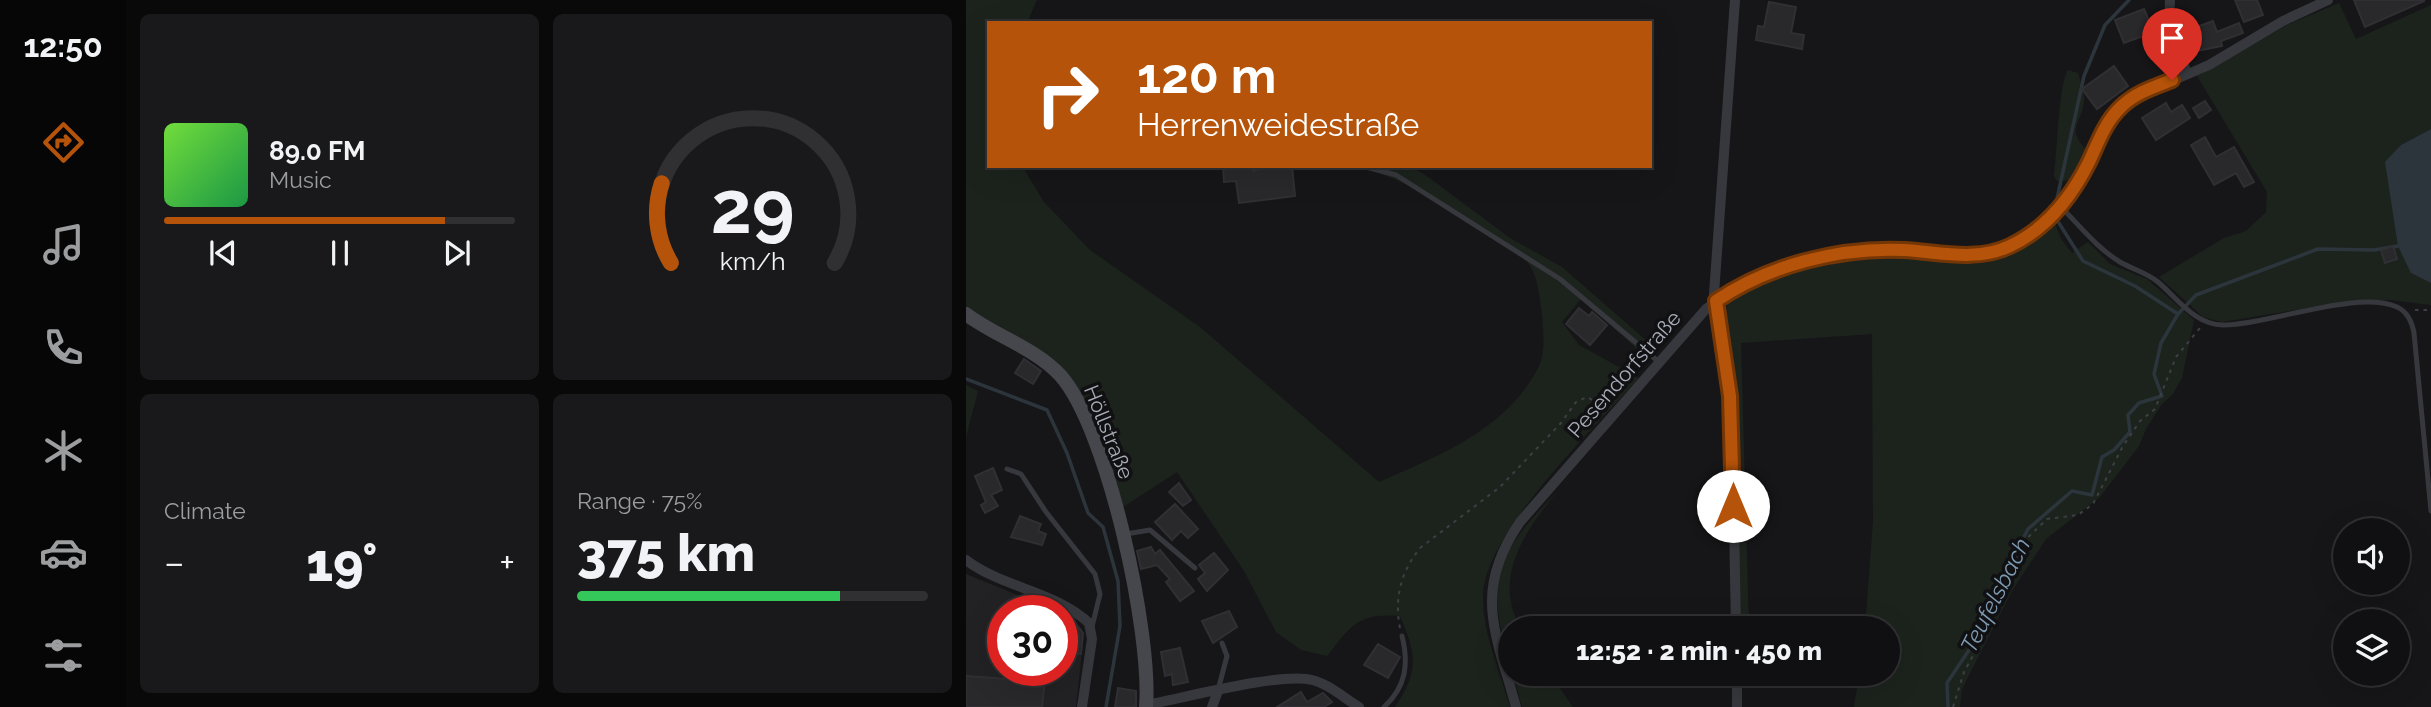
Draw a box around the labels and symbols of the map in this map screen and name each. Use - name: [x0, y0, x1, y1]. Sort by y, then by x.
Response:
- pin: [2142, 8, 2202, 80]
- street label: Pesendorfstraße: [1562, 306, 1686, 442]
- street label: Höllstraße: [1079, 381, 1139, 483]
- position arrow: [1696, 469, 1770, 543]
- water label: Teufelsbach: [1955, 533, 2035, 657]
- speed limit sign: 30: [987, 595, 1078, 686]

